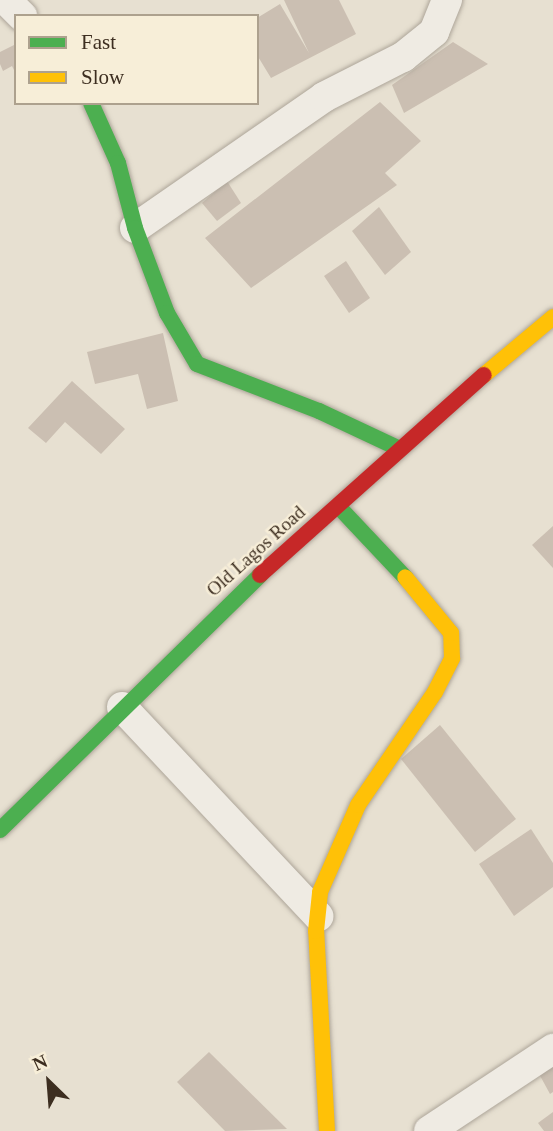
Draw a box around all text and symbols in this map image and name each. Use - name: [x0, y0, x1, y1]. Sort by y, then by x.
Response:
- legend: [14, 14, 259, 105]
- text: Fast: [81, 30, 116, 54]
- text: Slow: [81, 65, 124, 89]
- street label: Old Lagos Road: [202, 501, 310, 601]
- north arrow: [14, 1047, 84, 1117]
- text: N: [29, 1050, 51, 1075]

